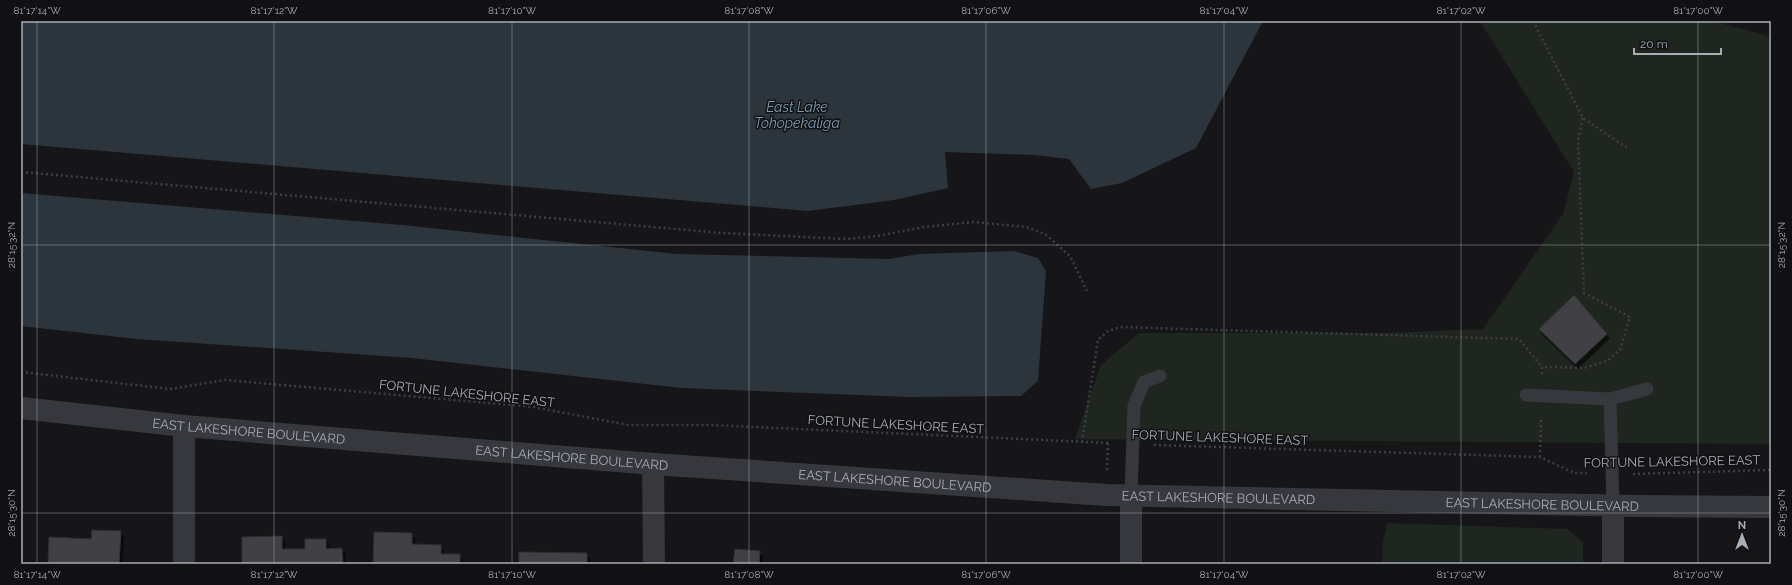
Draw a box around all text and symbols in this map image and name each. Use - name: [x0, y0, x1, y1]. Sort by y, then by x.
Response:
- text: 81°17'14"W: [13, 5, 61, 16]
- text: 81°17'12"W: [250, 5, 298, 16]
- text: 81°17'10"W: [488, 5, 536, 16]
- text: 81°17'08"W: [724, 5, 774, 16]
- text: 81°17'06"W: [961, 5, 1011, 16]
- text: 81°17'04"W: [1199, 5, 1249, 16]
- text: 81°17'02"W: [1437, 5, 1486, 16]
- text: 81°17'00"W: [1673, 5, 1723, 16]
- scale bar: [1634, 30, 1721, 56]
- text: 20 m: [1640, 37, 1668, 51]
- water label: East Lake Tohopekaliga: [754, 99, 840, 131]
- text: 28°15'32"N: [6, 222, 17, 268]
- text: 28°15'32"N: [1776, 222, 1787, 268]
- street label: FORTUNE LAKESHORE EAST: [378, 377, 556, 410]
- street label: FORTUNE LAKESHORE EAST: [807, 412, 985, 437]
- street label: EAST LAKESHORE BOULEVARD: [152, 416, 346, 447]
- street label: FORTUNE LAKESHORE EAST: [1131, 427, 1309, 448]
- street label: EAST LAKESHORE BOULEVARD: [475, 443, 669, 473]
- street label: FORTUNE LAKESHORE EAST: [1584, 452, 1760, 471]
- street label: EAST LAKESHORE BOULEVARD: [798, 467, 992, 495]
- street label: EAST LAKESHORE BOULEVARD: [1122, 488, 1315, 507]
- text: 28°15'30"N: [6, 489, 17, 537]
- text: 28°15'30"N: [1776, 489, 1787, 537]
- street label: EAST LAKESHORE BOULEVARD: [1445, 495, 1639, 514]
- north arrow: [1722, 515, 1762, 555]
- text: N: [1738, 519, 1746, 532]
- text: 81°17'14"W: [13, 569, 61, 580]
- text: 81°17'12"W: [250, 569, 298, 580]
- text: 81°17'10"W: [488, 569, 536, 580]
- text: 81°17'08"W: [724, 569, 774, 580]
- text: 81°17'06"W: [961, 569, 1011, 580]
- text: 81°17'04"W: [1199, 569, 1249, 580]
- text: 81°17'02"W: [1437, 569, 1486, 580]
- text: 81°17'00"W: [1673, 569, 1723, 580]

